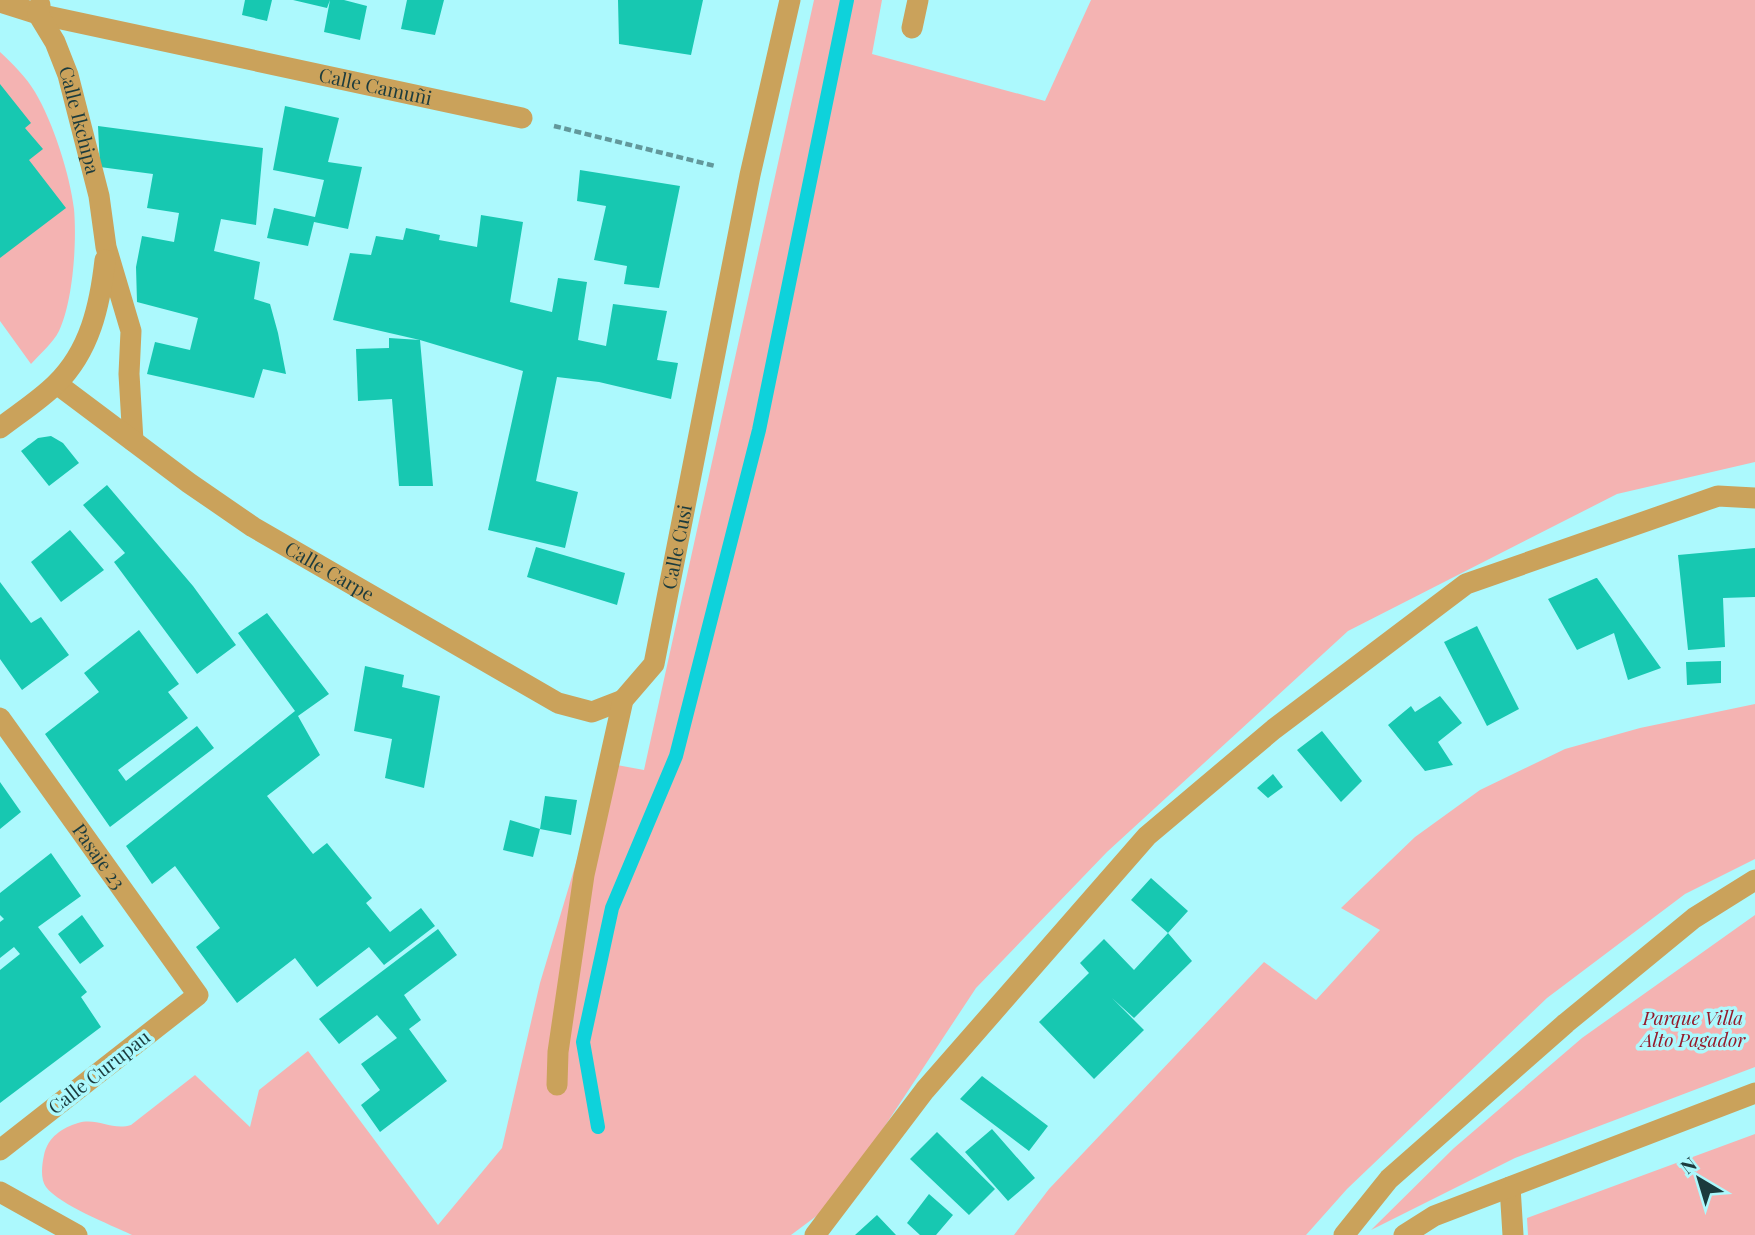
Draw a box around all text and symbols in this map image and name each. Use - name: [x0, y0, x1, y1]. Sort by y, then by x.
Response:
- street label: Calle Camuñi: [317, 61, 435, 110]
- street label: Calle Ikchipa: [54, 62, 107, 177]
- street label: Calle Cusi: [655, 502, 697, 591]
- street label: Calle Carpe: [281, 534, 380, 606]
- street label: Pasaje 23: [67, 817, 132, 894]
- park label: Parque Villa Alto Pagador: [1639, 1004, 1746, 1052]
- street label: Calle Curupau: [42, 1023, 155, 1119]
- north arrow: [1664, 1144, 1734, 1214]
- text: N: [1675, 1150, 1702, 1179]

